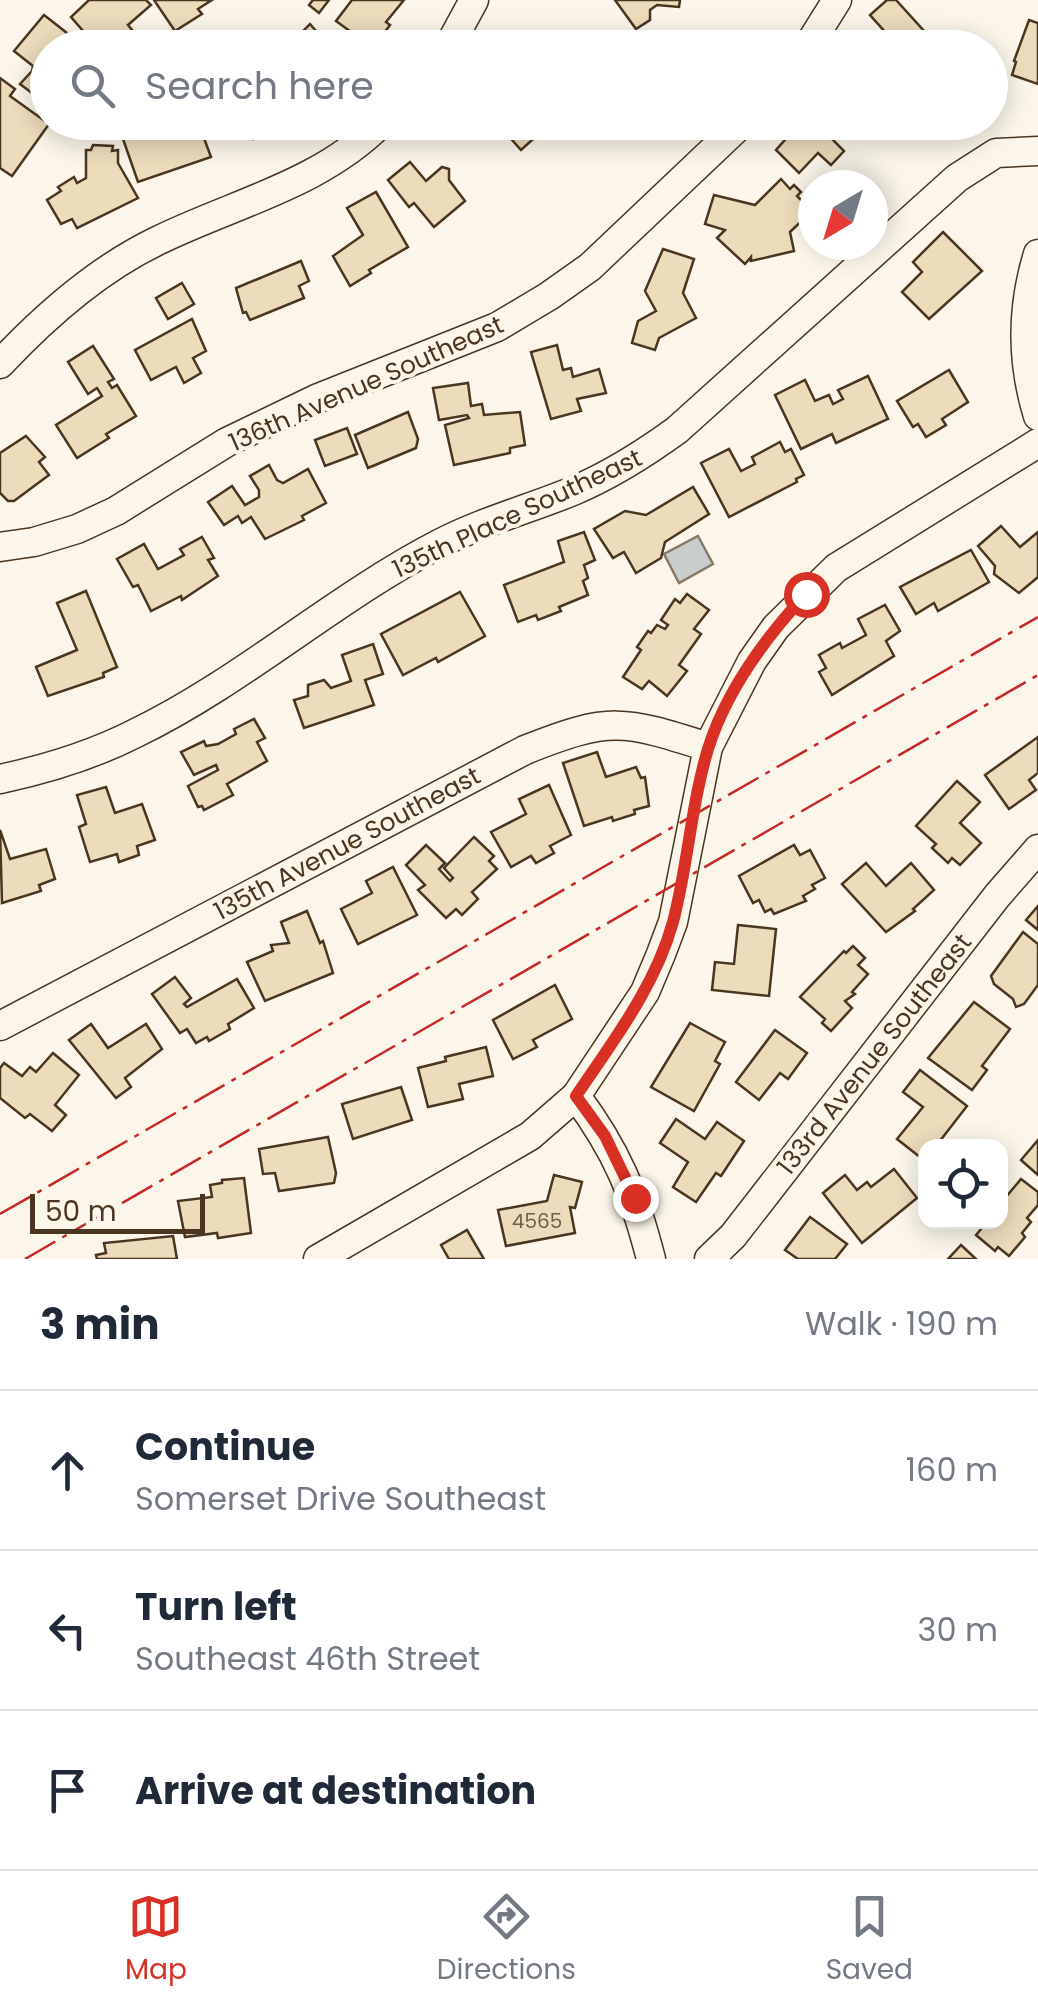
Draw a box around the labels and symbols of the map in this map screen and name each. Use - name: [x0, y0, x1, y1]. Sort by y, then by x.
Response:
- north arrow: [798, 170, 888, 260]
- street label: 136th Avenue Southeast: [223, 307, 509, 460]
- street label: 135th Place Southeast: [387, 440, 648, 587]
- route start: [784, 572, 830, 618]
- street label: 135th Avenue Southeast: [208, 758, 487, 929]
- street label: 133rd Avenue Southeast: [769, 926, 980, 1182]
- route end: [613, 1176, 659, 1222]
- scale bar: [30, 1189, 205, 1234]
- house number: 4565: [512, 1207, 562, 1235]

